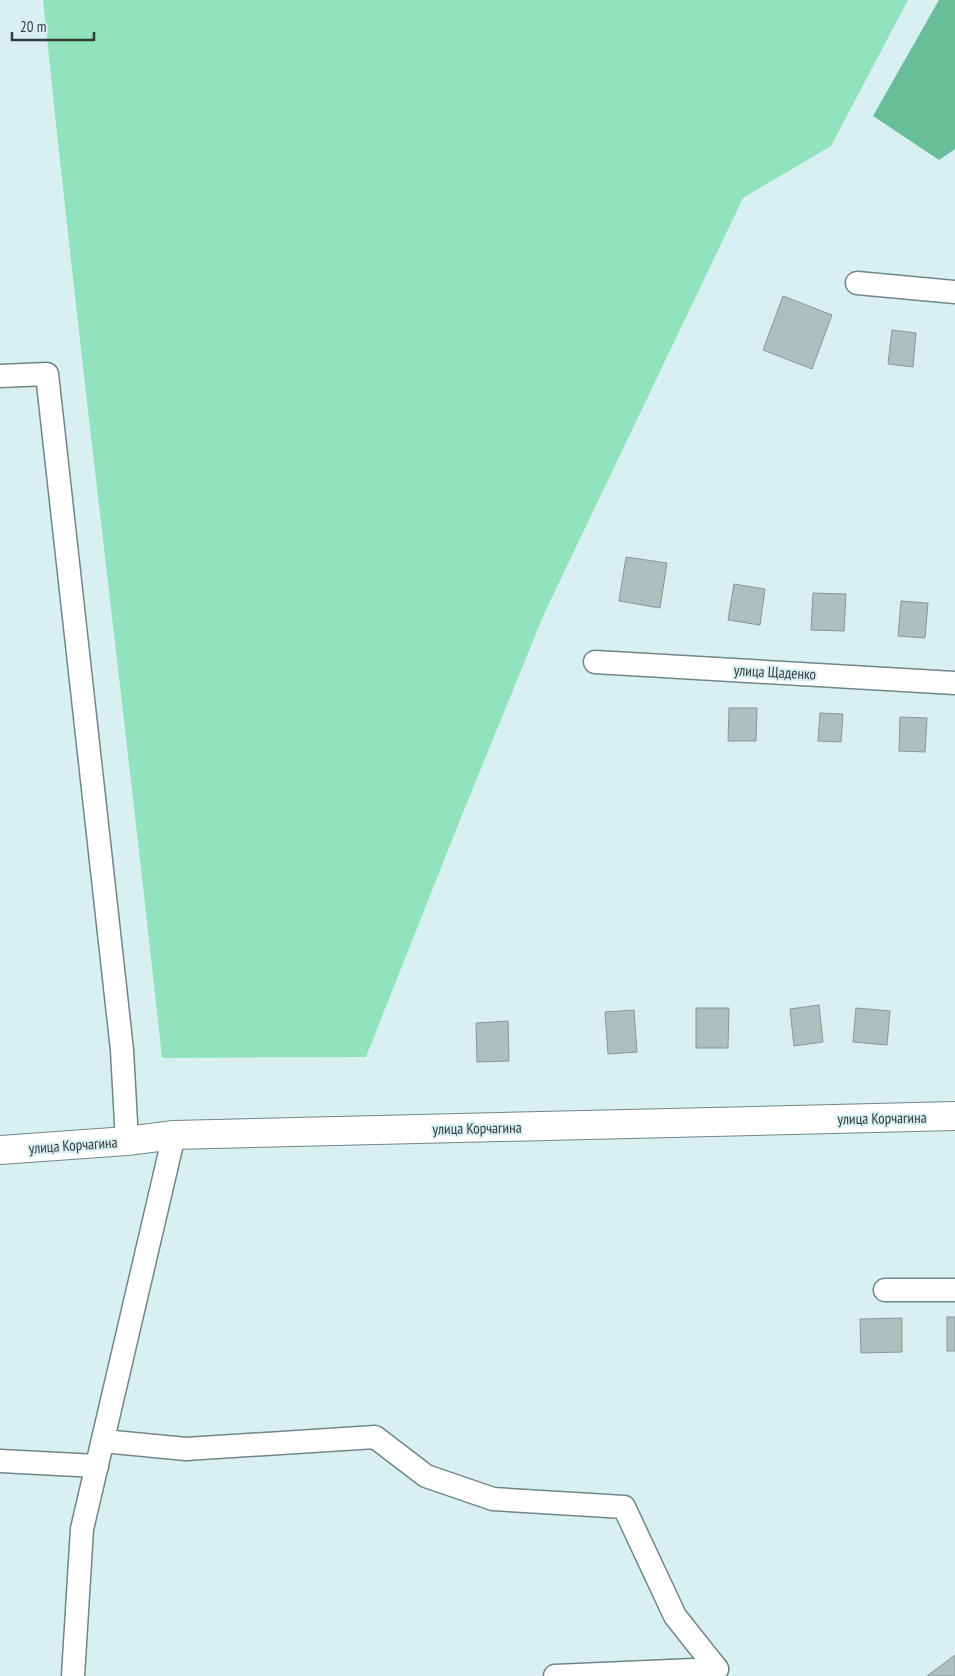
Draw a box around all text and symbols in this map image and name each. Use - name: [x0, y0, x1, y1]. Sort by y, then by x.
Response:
- scale bar: [12, 10, 95, 42]
- text: 20 m: [20, 17, 46, 36]
- street label: улица Щаденко: [733, 660, 817, 684]
- street label: улица Корчагина: [837, 1108, 927, 1128]
- street label: улица Корчагина: [432, 1118, 522, 1138]
- street label: улица Корчагина: [28, 1132, 118, 1158]

